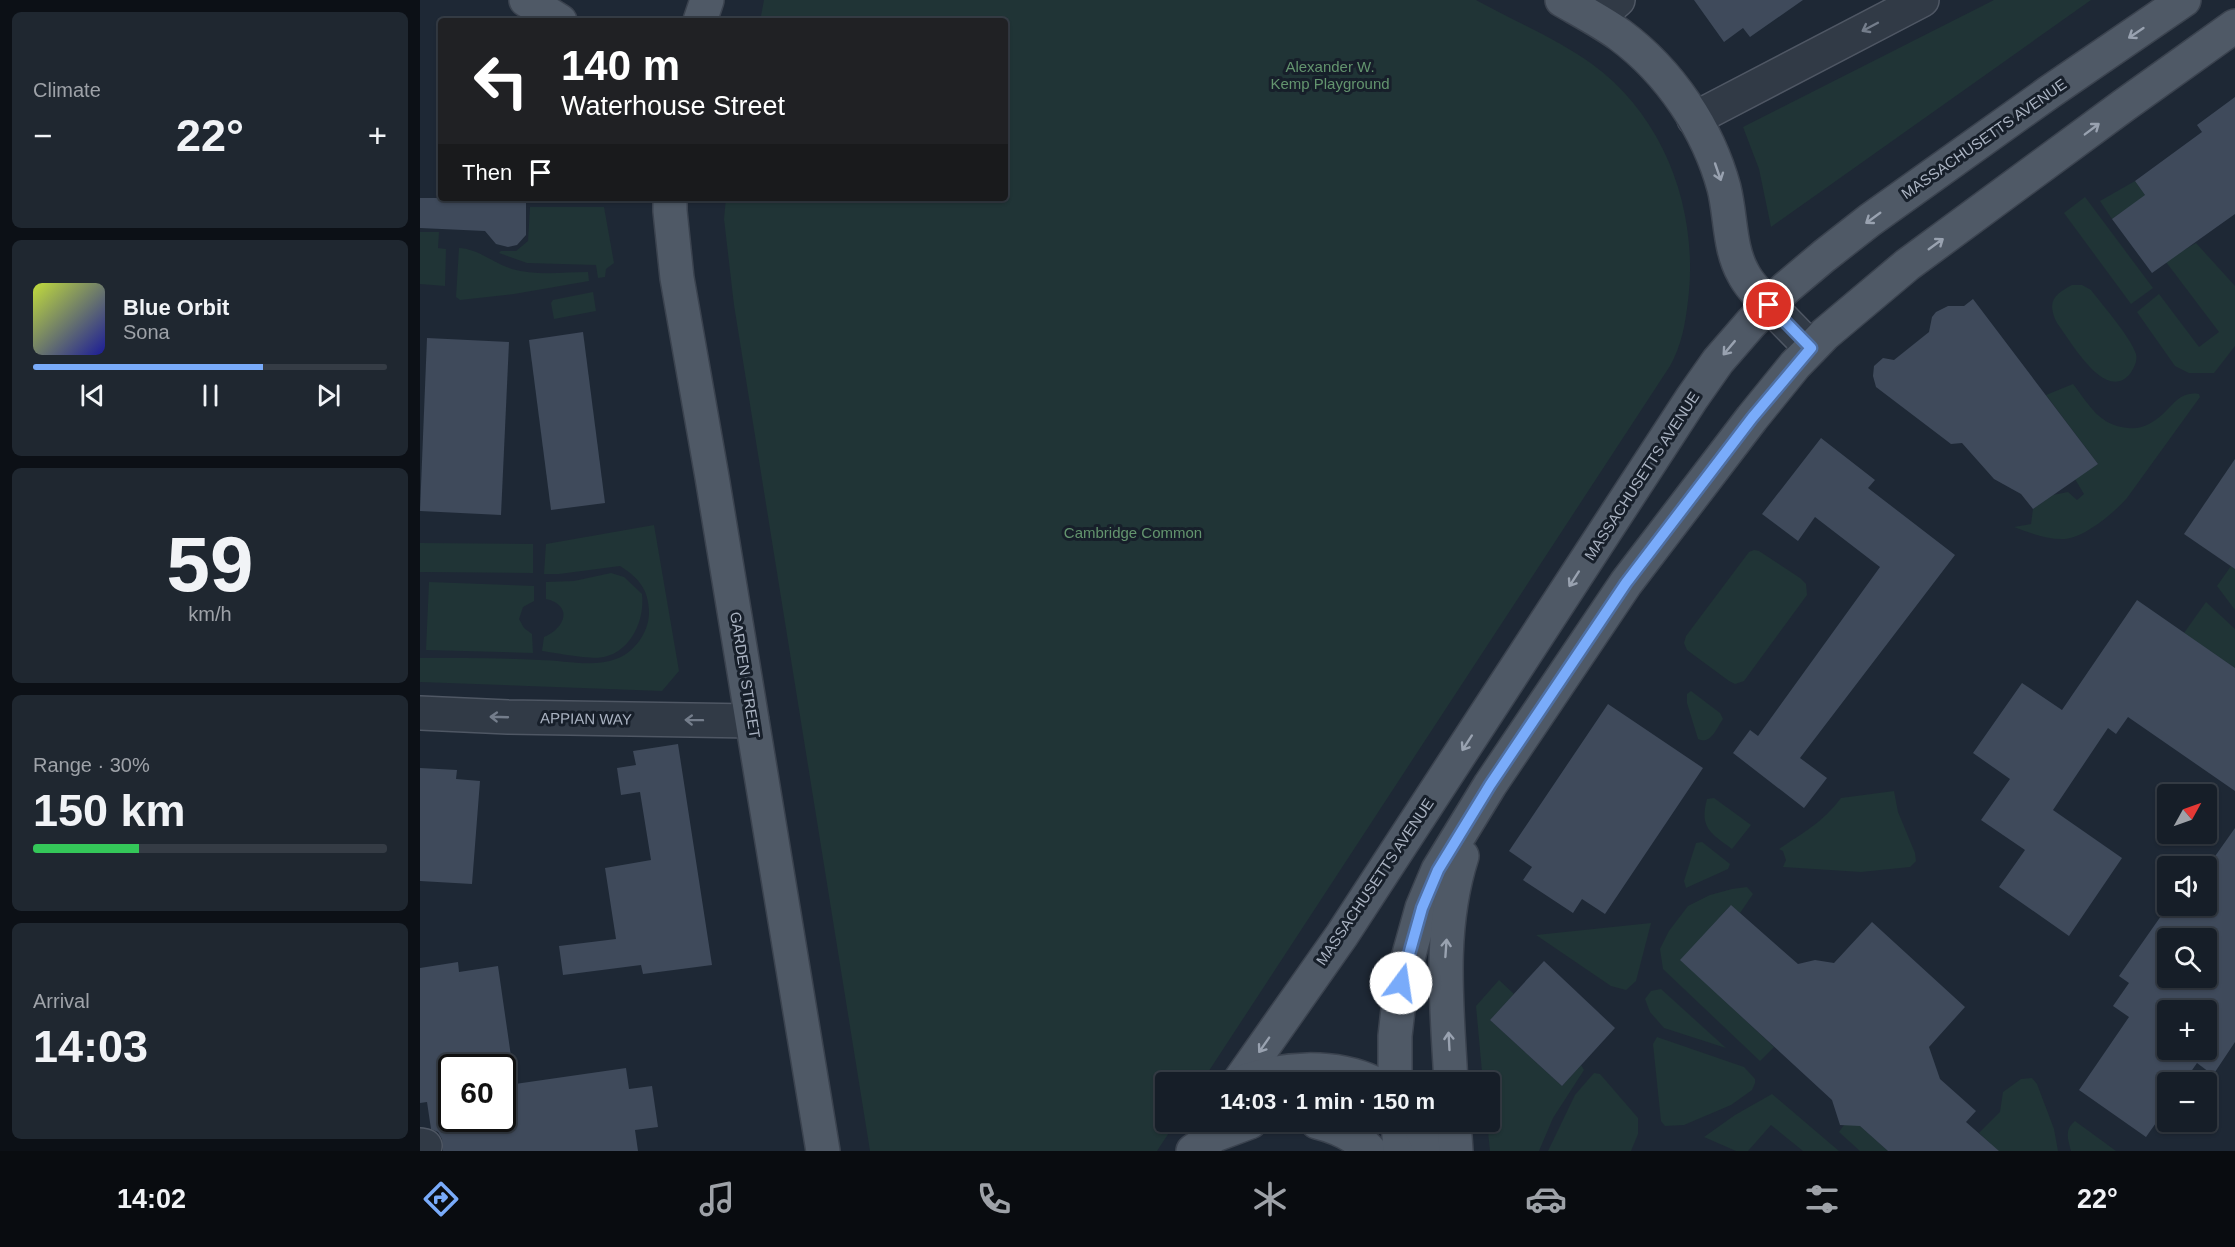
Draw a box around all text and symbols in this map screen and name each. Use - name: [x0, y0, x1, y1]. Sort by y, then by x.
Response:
- one-way arrow: [1862, 21, 1879, 33]
- one-way arrow: [2128, 27, 2144, 39]
- icon: left: [462, 42, 540, 120]
- text: 140 m: [561, 42, 680, 89]
- park label: Alexander W. Kemp Playground: [1270, 58, 1390, 92]
- street label: MASSACHUSETTS AVENUE: [1898, 75, 2069, 202]
- text: Climate: [33, 79, 101, 101]
- text: Waterhouse Street: [561, 91, 785, 121]
- text: 22°: [176, 110, 244, 161]
- text: −: [33, 117, 52, 154]
- text: +: [368, 117, 387, 154]
- one-way arrow: [2083, 123, 2099, 135]
- icon: arrive: [524, 156, 557, 189]
- text: Then: [462, 160, 512, 185]
- one-way arrow: [1714, 162, 1725, 181]
- one-way arrow: [1866, 212, 1882, 224]
- one-way arrow: [1927, 238, 1943, 250]
- pin: [1743, 279, 1794, 330]
- icon: arrive: [1752, 288, 1785, 321]
- text: Blue Orbit: [123, 295, 229, 320]
- text: Sona: [123, 321, 170, 343]
- one-way arrow: [1722, 340, 1736, 355]
- icon: previous: [76, 379, 109, 412]
- icon: pause: [194, 379, 227, 412]
- icon: next: [312, 379, 345, 412]
- street label: MASSACHUSETTS AVENUE: [1581, 388, 1702, 563]
- text: 59: [167, 520, 253, 608]
- park label: Cambridge Common: [1064, 524, 1202, 541]
- one-way arrow: [1568, 570, 1580, 587]
- text: km/h: [188, 603, 232, 625]
- street label: GARDEN STREET: [727, 611, 764, 739]
- street label: APPIAN WAY: [540, 709, 632, 728]
- one-way arrow: [489, 711, 509, 722]
- one-way arrow: [684, 715, 704, 726]
- one-way arrow: [1461, 734, 1474, 751]
- text: Range · 30%: [33, 754, 150, 776]
- north arrow: [2157, 784, 2217, 844]
- map controls: [2157, 784, 2217, 1132]
- text: 150 km: [33, 785, 186, 836]
- street label: MASSACHUSETTS AVENUE: [1312, 795, 1437, 968]
- button: sound: [2157, 856, 2217, 916]
- button: search: [2157, 928, 2217, 988]
- one-way arrow: [1440, 938, 1451, 958]
- position arrow: [1369, 951, 1433, 1015]
- text: Arrival: [33, 990, 90, 1012]
- button: +: [2157, 1000, 2217, 1060]
- text: 14:03: [33, 1021, 148, 1072]
- one-way arrow: [1443, 1031, 1454, 1051]
- one-way arrow: [1258, 1036, 1271, 1053]
- speed limit sign: 60: [438, 1054, 516, 1132]
- button: −: [2157, 1072, 2217, 1132]
- text: 14:03 · 1 min · 150 m: [1220, 1089, 1435, 1114]
- icon: directions: [420, 1178, 462, 1220]
- icon: music: [696, 1178, 738, 1220]
- icon: phone: [973, 1178, 1015, 1220]
- icon: climate: [1249, 1178, 1291, 1220]
- icon: car: [1525, 1178, 1567, 1220]
- icon: filters: [1801, 1178, 1843, 1220]
- text: 14:02: [117, 1184, 186, 1214]
- text: 22°: [2077, 1184, 2118, 1214]

